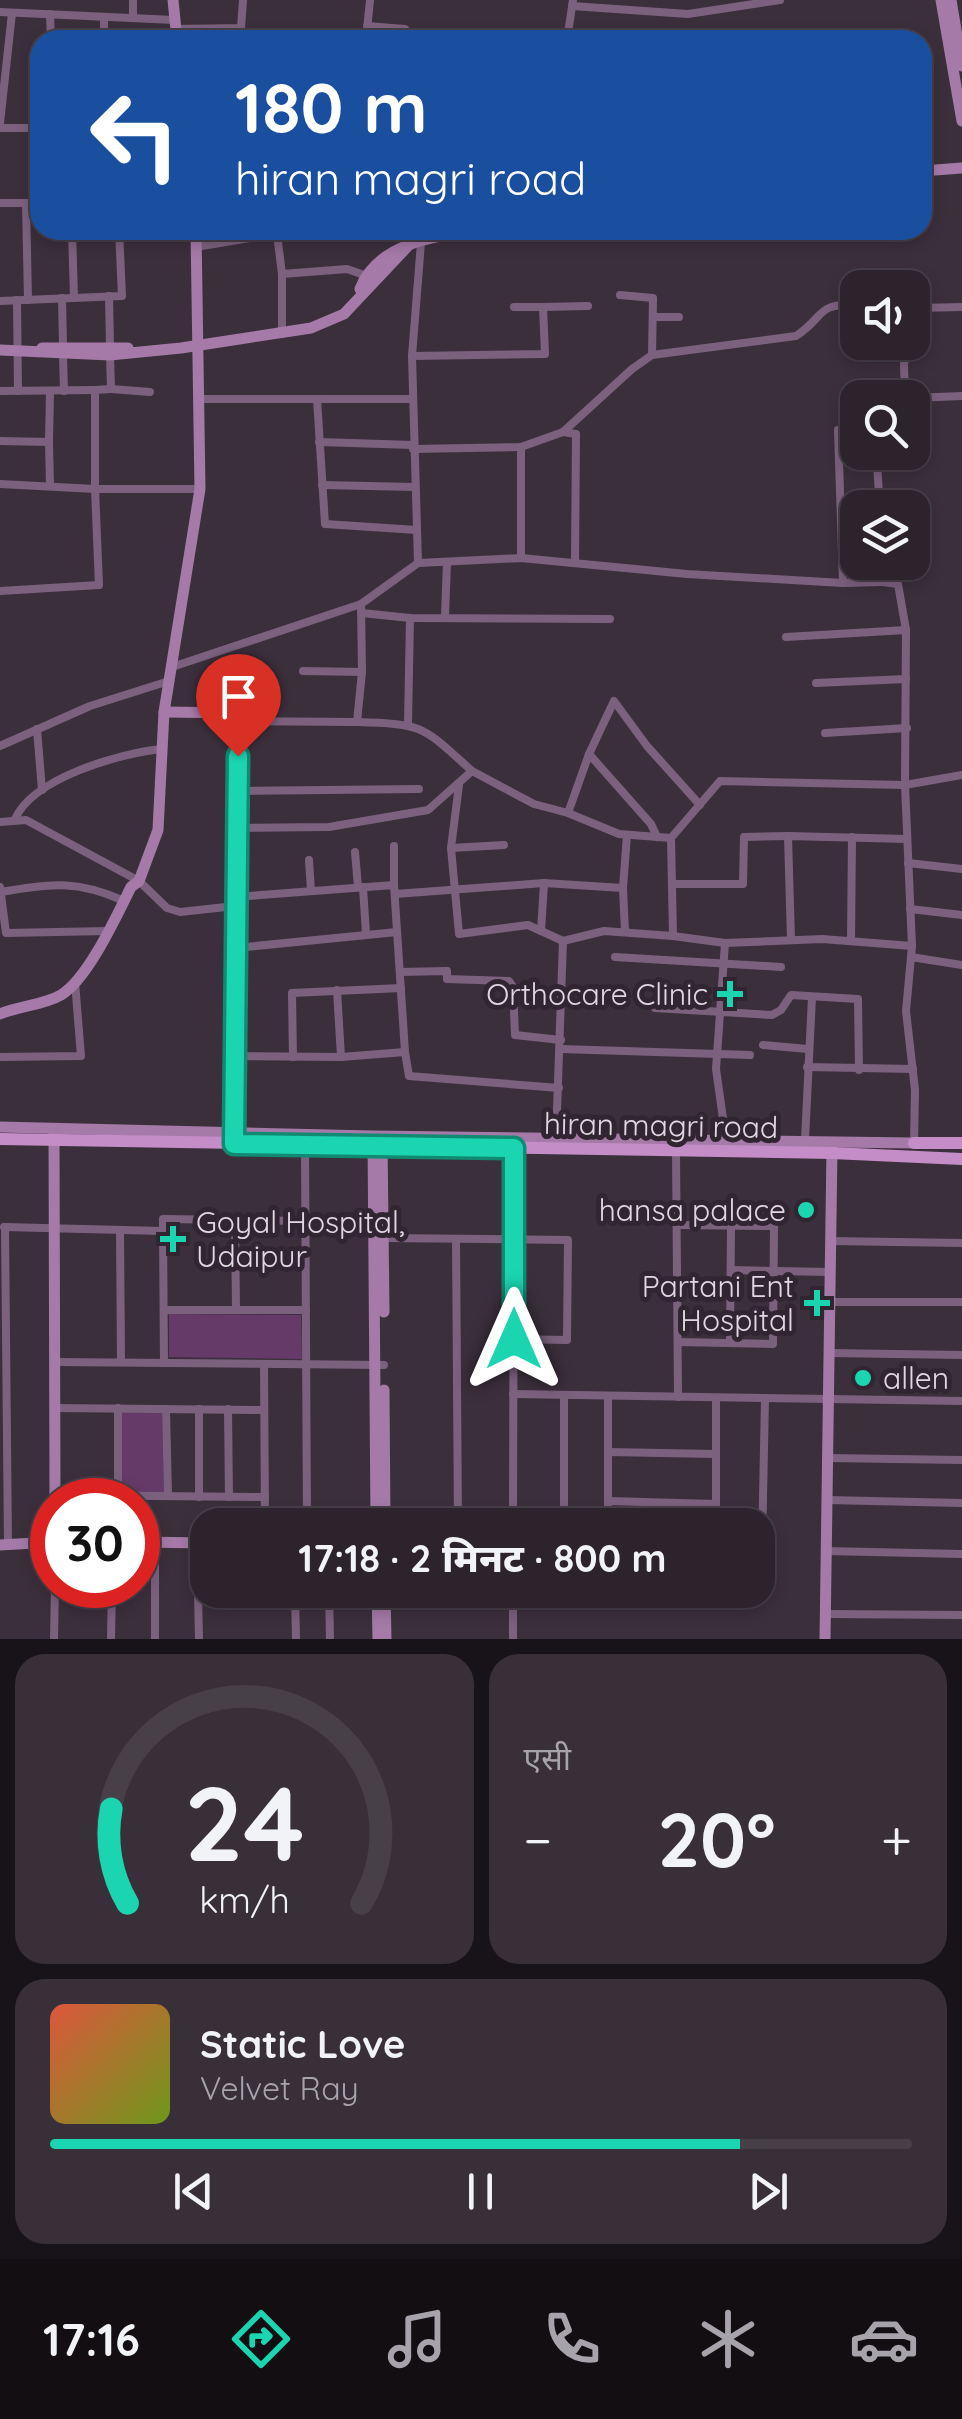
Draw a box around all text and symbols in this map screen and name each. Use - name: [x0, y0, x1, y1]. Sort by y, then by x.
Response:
- text: 180 m: [235, 63, 428, 151]
- icon: left: [70, 70, 200, 200]
- text: hiran magri road: [235, 150, 586, 206]
- map controls: [840, 270, 930, 580]
- button: sound: [840, 270, 930, 360]
- button: search: [840, 380, 930, 470]
- button: layers: [840, 490, 930, 580]
- pin: [196, 654, 281, 757]
- icon: arrive: [211, 669, 266, 724]
- place label: Orthocare Clinic: [486, 975, 708, 1013]
- marker: Orthocare Clinic: [717, 981, 743, 1007]
- street label: hiran magri road: [544, 1104, 778, 1146]
- place label: hansa palace: [599, 1191, 786, 1229]
- marker: hansa palace: [795, 1199, 817, 1221]
- place label: Goyal Hospital, Udaipur: [196, 1203, 405, 1275]
- marker: Goyal Hospital, Udaipur: [160, 1226, 186, 1252]
- place label: Partani Ent Hospital: [642, 1267, 794, 1339]
- position arrow: [462, 1287, 566, 1391]
- marker: Partani Ent Hospital: [804, 1290, 830, 1316]
- place label: allen: [883, 1359, 949, 1397]
- marker: allen: [852, 1367, 874, 1389]
- speed limit sign: 30: [30, 1478, 160, 1608]
- text: 17:18 · 2 मिनट · 800 m: [298, 1534, 667, 1582]
- text: एसी: [524, 1738, 571, 1778]
- text: 24: [184, 1757, 304, 1887]
- text: 20°: [657, 1792, 776, 1886]
- text: −: [524, 1805, 552, 1874]
- text: +: [881, 1805, 912, 1874]
- text: km/h: [199, 1877, 290, 1922]
- text: Static Love: [200, 2020, 405, 2068]
- text: Velvet Ray: [200, 2068, 359, 2108]
- icon: previous: [166, 2164, 221, 2219]
- icon: pause: [453, 2164, 508, 2219]
- icon: next: [741, 2164, 796, 2219]
- icon: directions: [226, 2304, 296, 2374]
- icon: music: [382, 2304, 452, 2374]
- icon: phone: [537, 2304, 607, 2374]
- icon: climate: [693, 2304, 763, 2374]
- icon: car: [849, 2304, 919, 2374]
- text: 17:16: [43, 2311, 140, 2367]

